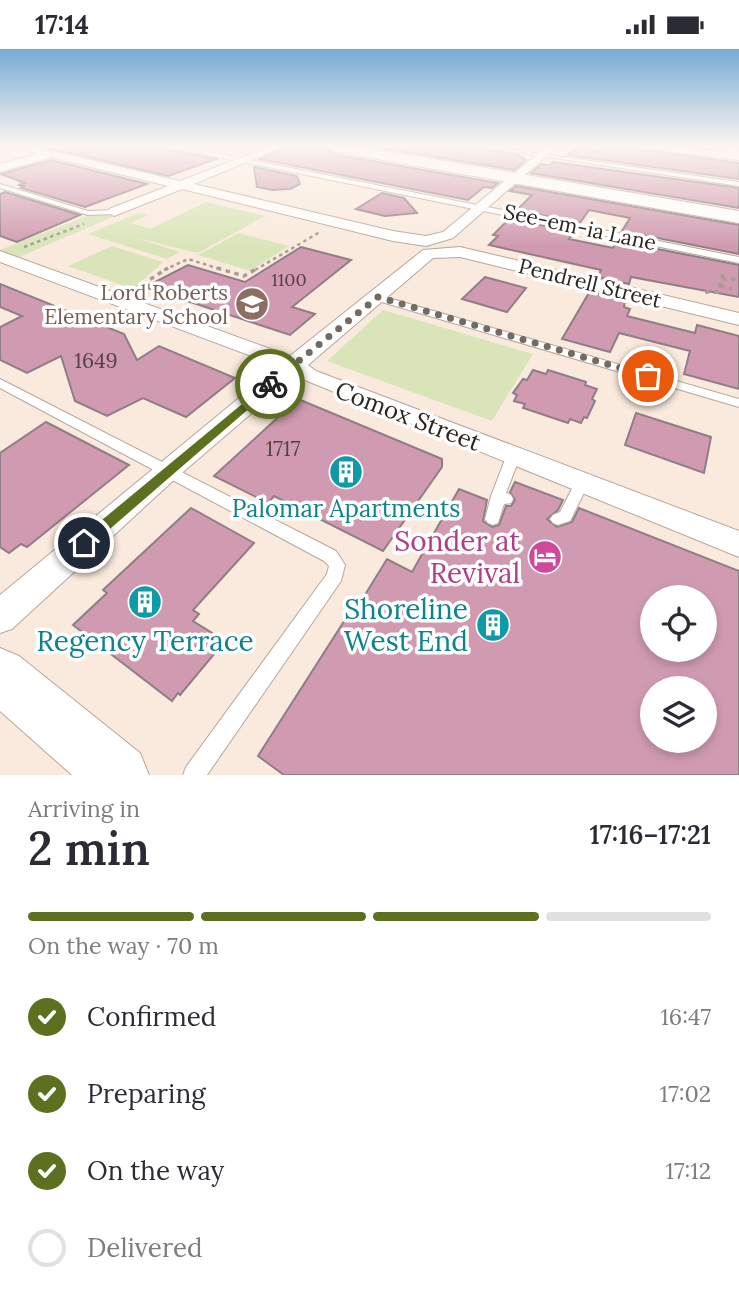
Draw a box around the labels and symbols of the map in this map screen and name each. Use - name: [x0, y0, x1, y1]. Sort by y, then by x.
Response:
- street label: See-em-ia Lane: [501, 198, 659, 256]
- street label: Pendrell Street: [516, 252, 665, 314]
- house number: 1100: [271, 268, 307, 291]
- place label: Lord Roberts Elementary School: [44, 279, 228, 330]
- school or university icon: Lord Roberts Elementary School: [233, 285, 271, 323]
- pin: [618, 346, 678, 406]
- house number: 1649: [74, 347, 118, 374]
- courier: [235, 349, 305, 419]
- street label: Comox Street: [331, 374, 486, 458]
- house number: 1717: [266, 435, 301, 462]
- building icon: Palomar Apartments: [327, 453, 365, 491]
- place label: Palomar Apartments: [232, 493, 460, 524]
- pin: [54, 513, 114, 573]
- place label: Sonder at Revival: [394, 523, 520, 591]
- hotel icon: Sonder at Revival: [526, 538, 564, 576]
- building icon: Regency Terrace: [126, 583, 164, 621]
- place label: Shoreline West End: [344, 591, 468, 659]
- building icon: Shoreline West End: [474, 606, 512, 644]
- place label: Regency Terrace: [36, 623, 254, 659]

